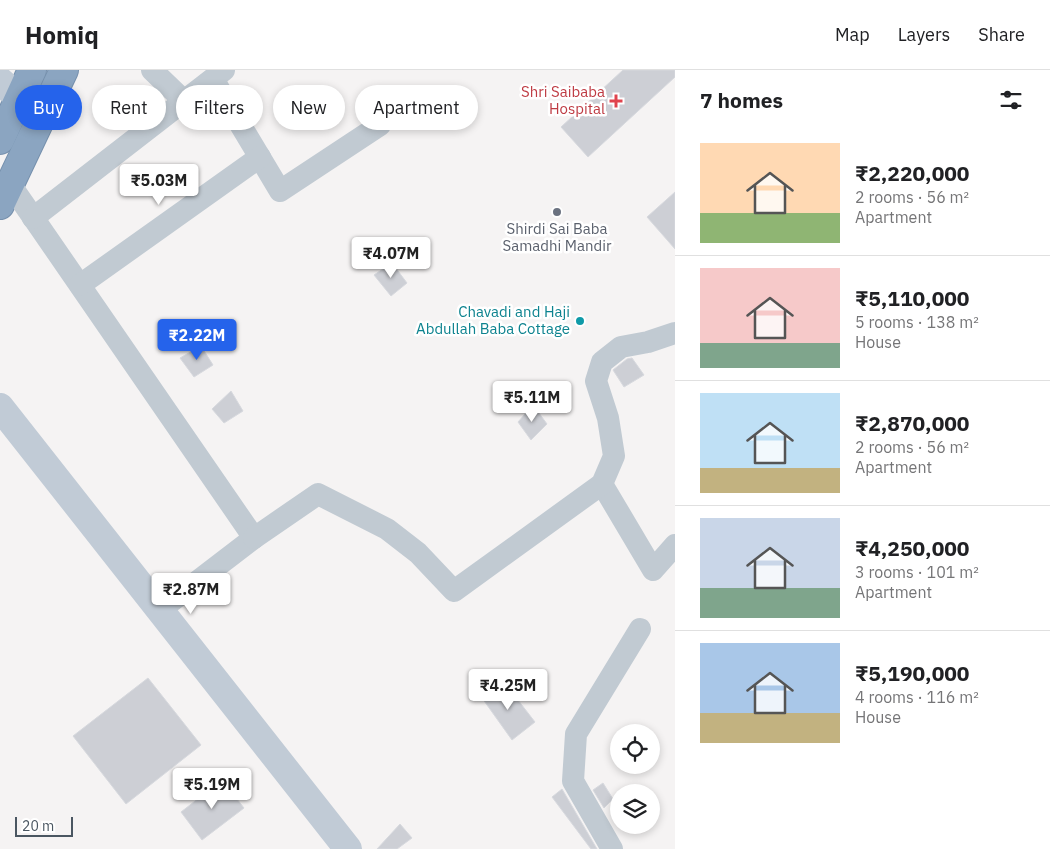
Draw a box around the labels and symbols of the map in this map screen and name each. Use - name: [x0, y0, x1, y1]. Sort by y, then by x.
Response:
- place label: Shri Saibaba Hospital: [521, 82, 605, 118]
- marker: Shri Saibaba Hospital: [609, 94, 623, 108]
- pin: ₹5.03M: [118, 164, 200, 206]
- marker: Shirdi Sai Baba Samadhi Mandir: [551, 206, 563, 218]
- place label: Shirdi Sai Baba Samadhi Mandir: [502, 219, 612, 255]
- pin: ₹4.07M: [350, 236, 432, 279]
- place label: Chavadi and Haji Abdullah Baba Cottage: [416, 302, 570, 338]
- marker: Chavadi and Haji Abdullah Baba Cottage: [574, 315, 586, 327]
- pin: ₹2.22M: [156, 318, 238, 361]
- pin: ₹5.11M: [491, 380, 573, 423]
- pin: ₹2.87M: [150, 572, 232, 615]
- pin: ₹4.25M: [467, 668, 549, 711]
- pin: ₹5.19M: [171, 768, 253, 810]
- scale bar: [15, 814, 72, 837]

